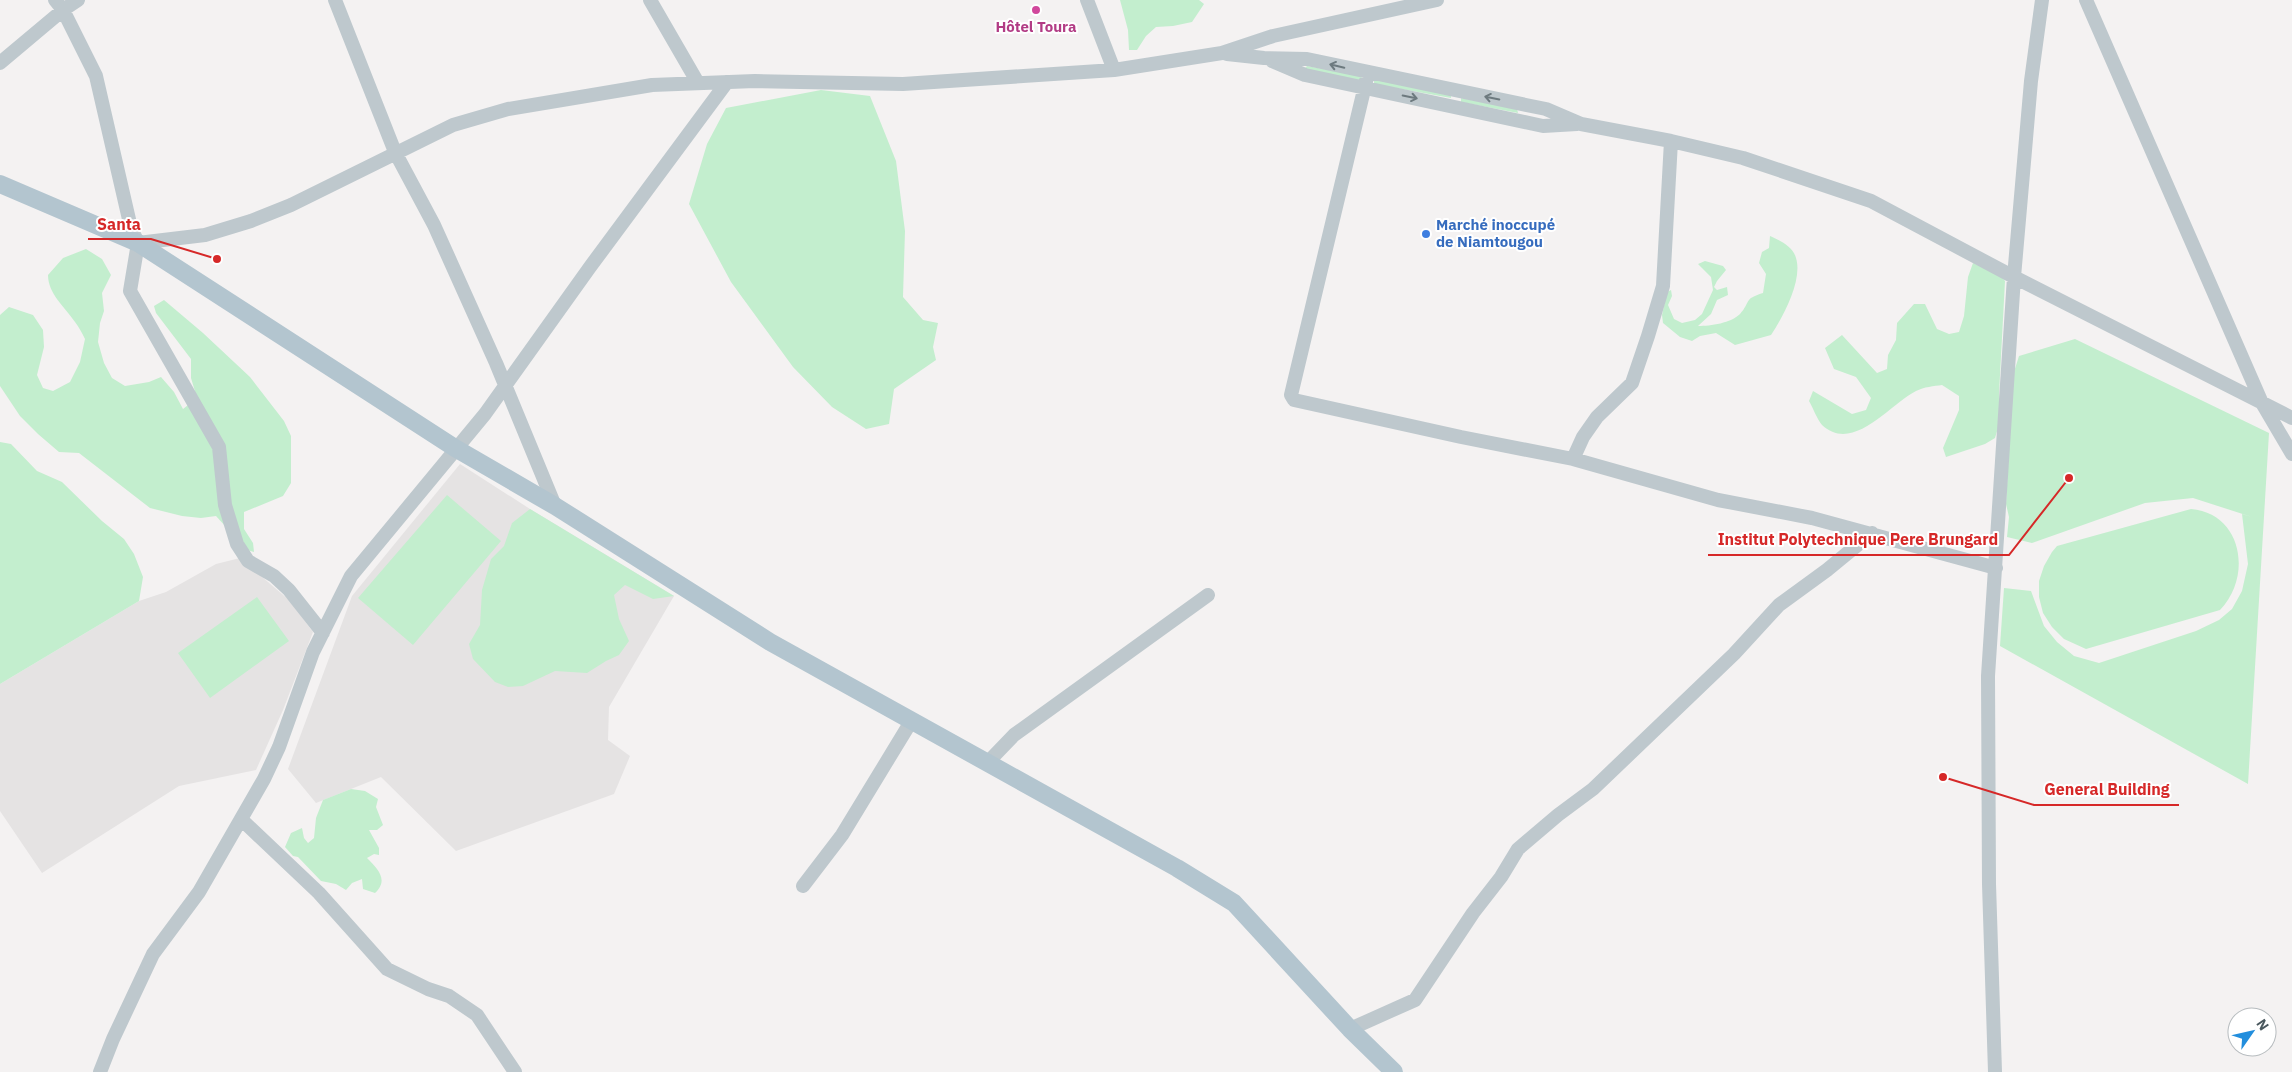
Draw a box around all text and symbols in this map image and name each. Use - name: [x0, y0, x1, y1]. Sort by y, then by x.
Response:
- marker: Hôtel Toura: [1030, 4, 1042, 16]
- place label: Hôtel Toura: [995, 17, 1077, 36]
- one-way arrow: [1330, 61, 1346, 70]
- one-way arrow: [1401, 93, 1417, 102]
- one-way arrow: [1484, 93, 1500, 103]
- callout: Santa: [88, 208, 151, 239]
- text: Santa: [97, 214, 141, 234]
- place label: Marché inoccupé de Niamtougou: [1436, 215, 1555, 251]
- marker: Marché inoccupé de Niamtougou: [1420, 228, 1432, 240]
- callout: Institut Polytechnique Pere Brungard: [1708, 524, 2009, 555]
- text: Institut Polytechnique Pere Brungard: [1718, 529, 1998, 549]
- callout: General Building: [2034, 774, 2179, 805]
- text: General Building: [2044, 779, 2170, 799]
- north arrow: [2227, 1007, 2277, 1057]
- text: N: [2252, 1015, 2273, 1034]

